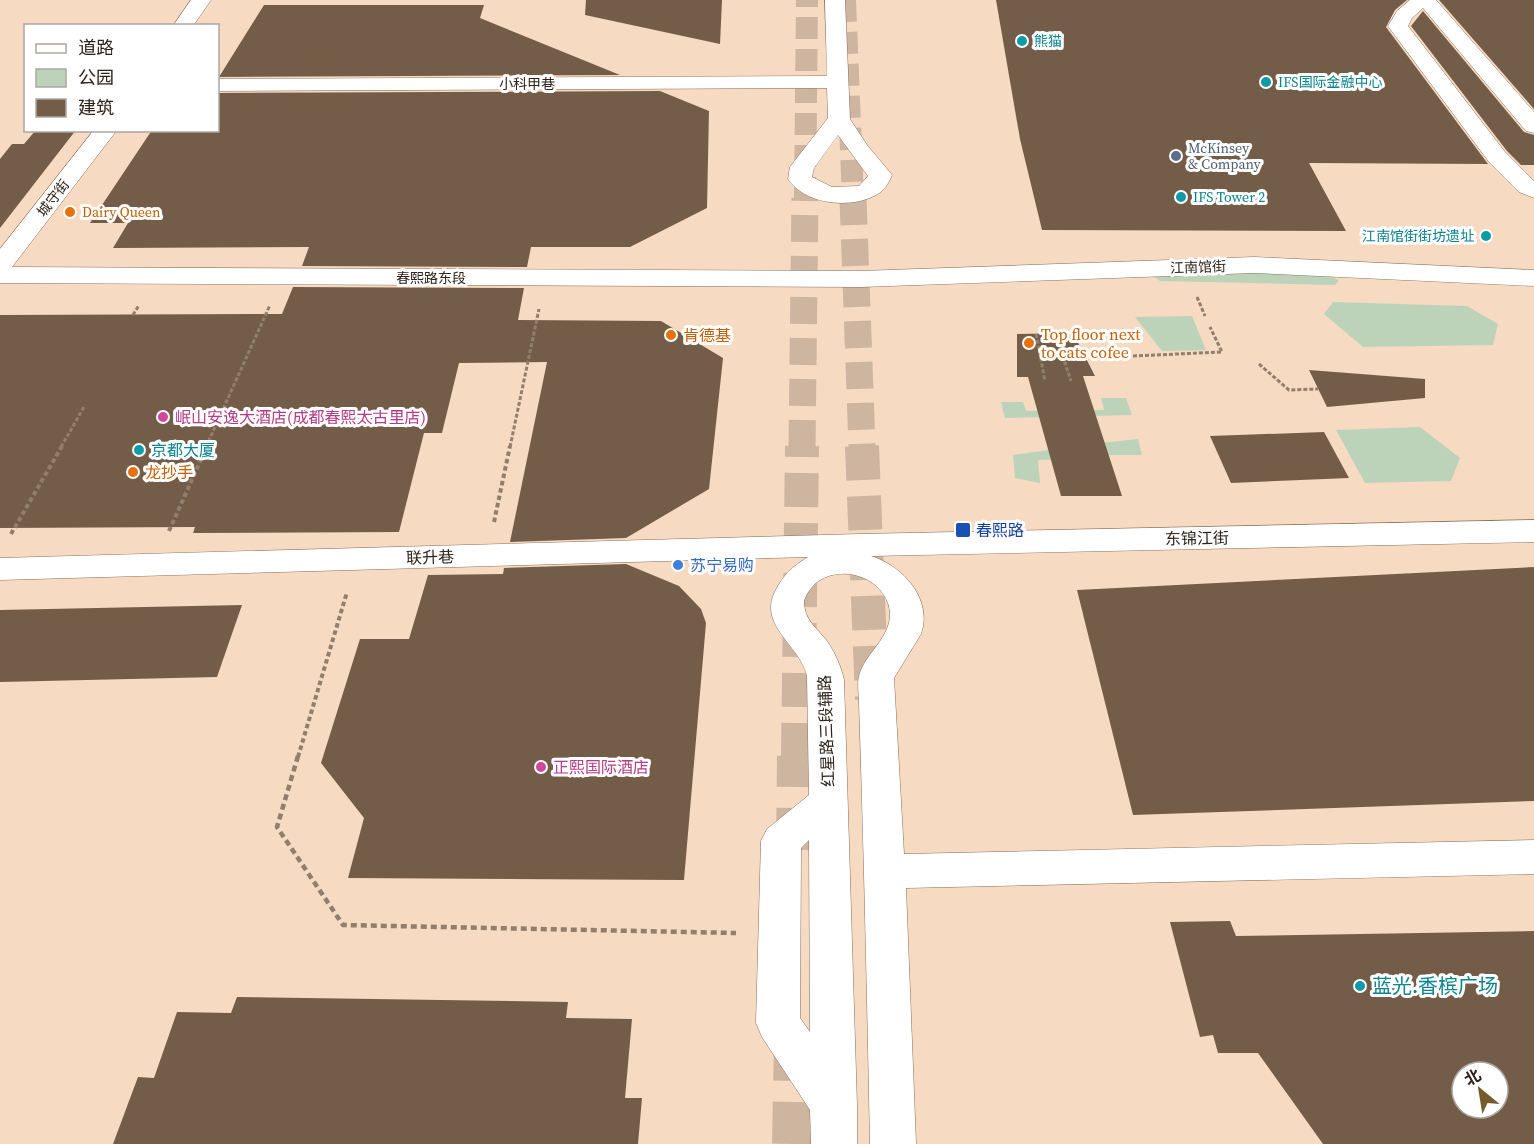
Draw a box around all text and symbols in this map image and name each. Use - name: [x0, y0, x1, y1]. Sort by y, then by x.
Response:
- legend: [24, 24, 219, 132]
- place label: 熊猫: [1034, 31, 1062, 51]
- marker: 熊猫: [1015, 34, 1029, 48]
- text: 道路: [78, 35, 114, 60]
- text: 公园: [78, 65, 114, 90]
- place label: IFS国际金融中心: [1278, 72, 1382, 92]
- street label: 小科甲巷: [499, 74, 555, 94]
- marker: IFS国际金融中心: [1259, 75, 1273, 89]
- text: 建筑: [78, 95, 114, 120]
- place label: McKinsey & Company: [1188, 138, 1262, 174]
- marker: McKinsey & Company: [1169, 149, 1183, 163]
- street label: 城守街: [32, 175, 74, 221]
- place label: IFS Tower 2: [1193, 187, 1265, 207]
- marker: IFS Tower 2: [1174, 190, 1188, 204]
- place label: Dairy Queen: [82, 202, 161, 222]
- marker: Dairy Queen: [63, 205, 77, 219]
- place label: 江南馆街街坊遗址: [1362, 226, 1474, 246]
- marker: 江南馆街街坊遗址: [1479, 229, 1493, 243]
- street label: 江南馆街: [1170, 256, 1226, 278]
- street label: 春熙路东段: [396, 268, 466, 288]
- place label: Top floor next to cats cofee: [1041, 323, 1141, 363]
- place label: 肯德基: [683, 324, 731, 346]
- marker: 肯德基: [664, 328, 678, 342]
- marker: Top floor next to cats cofee: [1022, 336, 1036, 350]
- place label: 岷山安逸大酒店(成都春熙太古里店): [175, 406, 426, 428]
- marker: 岷山安逸大酒店(成都春熙太古里店): [156, 410, 170, 424]
- place label: 京都大厦: [151, 439, 215, 461]
- marker: 京都大厦: [132, 443, 146, 457]
- place label: 龙抄手: [145, 461, 193, 483]
- marker: 龙抄手: [126, 465, 140, 479]
- place label: 春熙路: [976, 519, 1024, 541]
- marker: 春熙路: [954, 521, 972, 539]
- street label: 东锦江街: [1165, 526, 1229, 550]
- street label: 联升巷: [406, 545, 454, 569]
- place label: 苏宁易购: [690, 554, 754, 576]
- marker: 苏宁易购: [671, 558, 685, 572]
- street label: 红星路三段辅路: [813, 675, 839, 787]
- place label: 正熙国际酒店: [553, 756, 649, 778]
- marker: 正熙国际酒店: [534, 760, 548, 774]
- place label: 蓝光.香槟广场: [1372, 972, 1498, 1000]
- marker: 蓝光.香槟广场: [1353, 979, 1367, 993]
- north arrow: [1450, 1060, 1510, 1120]
- text: 北: [1460, 1063, 1485, 1091]

